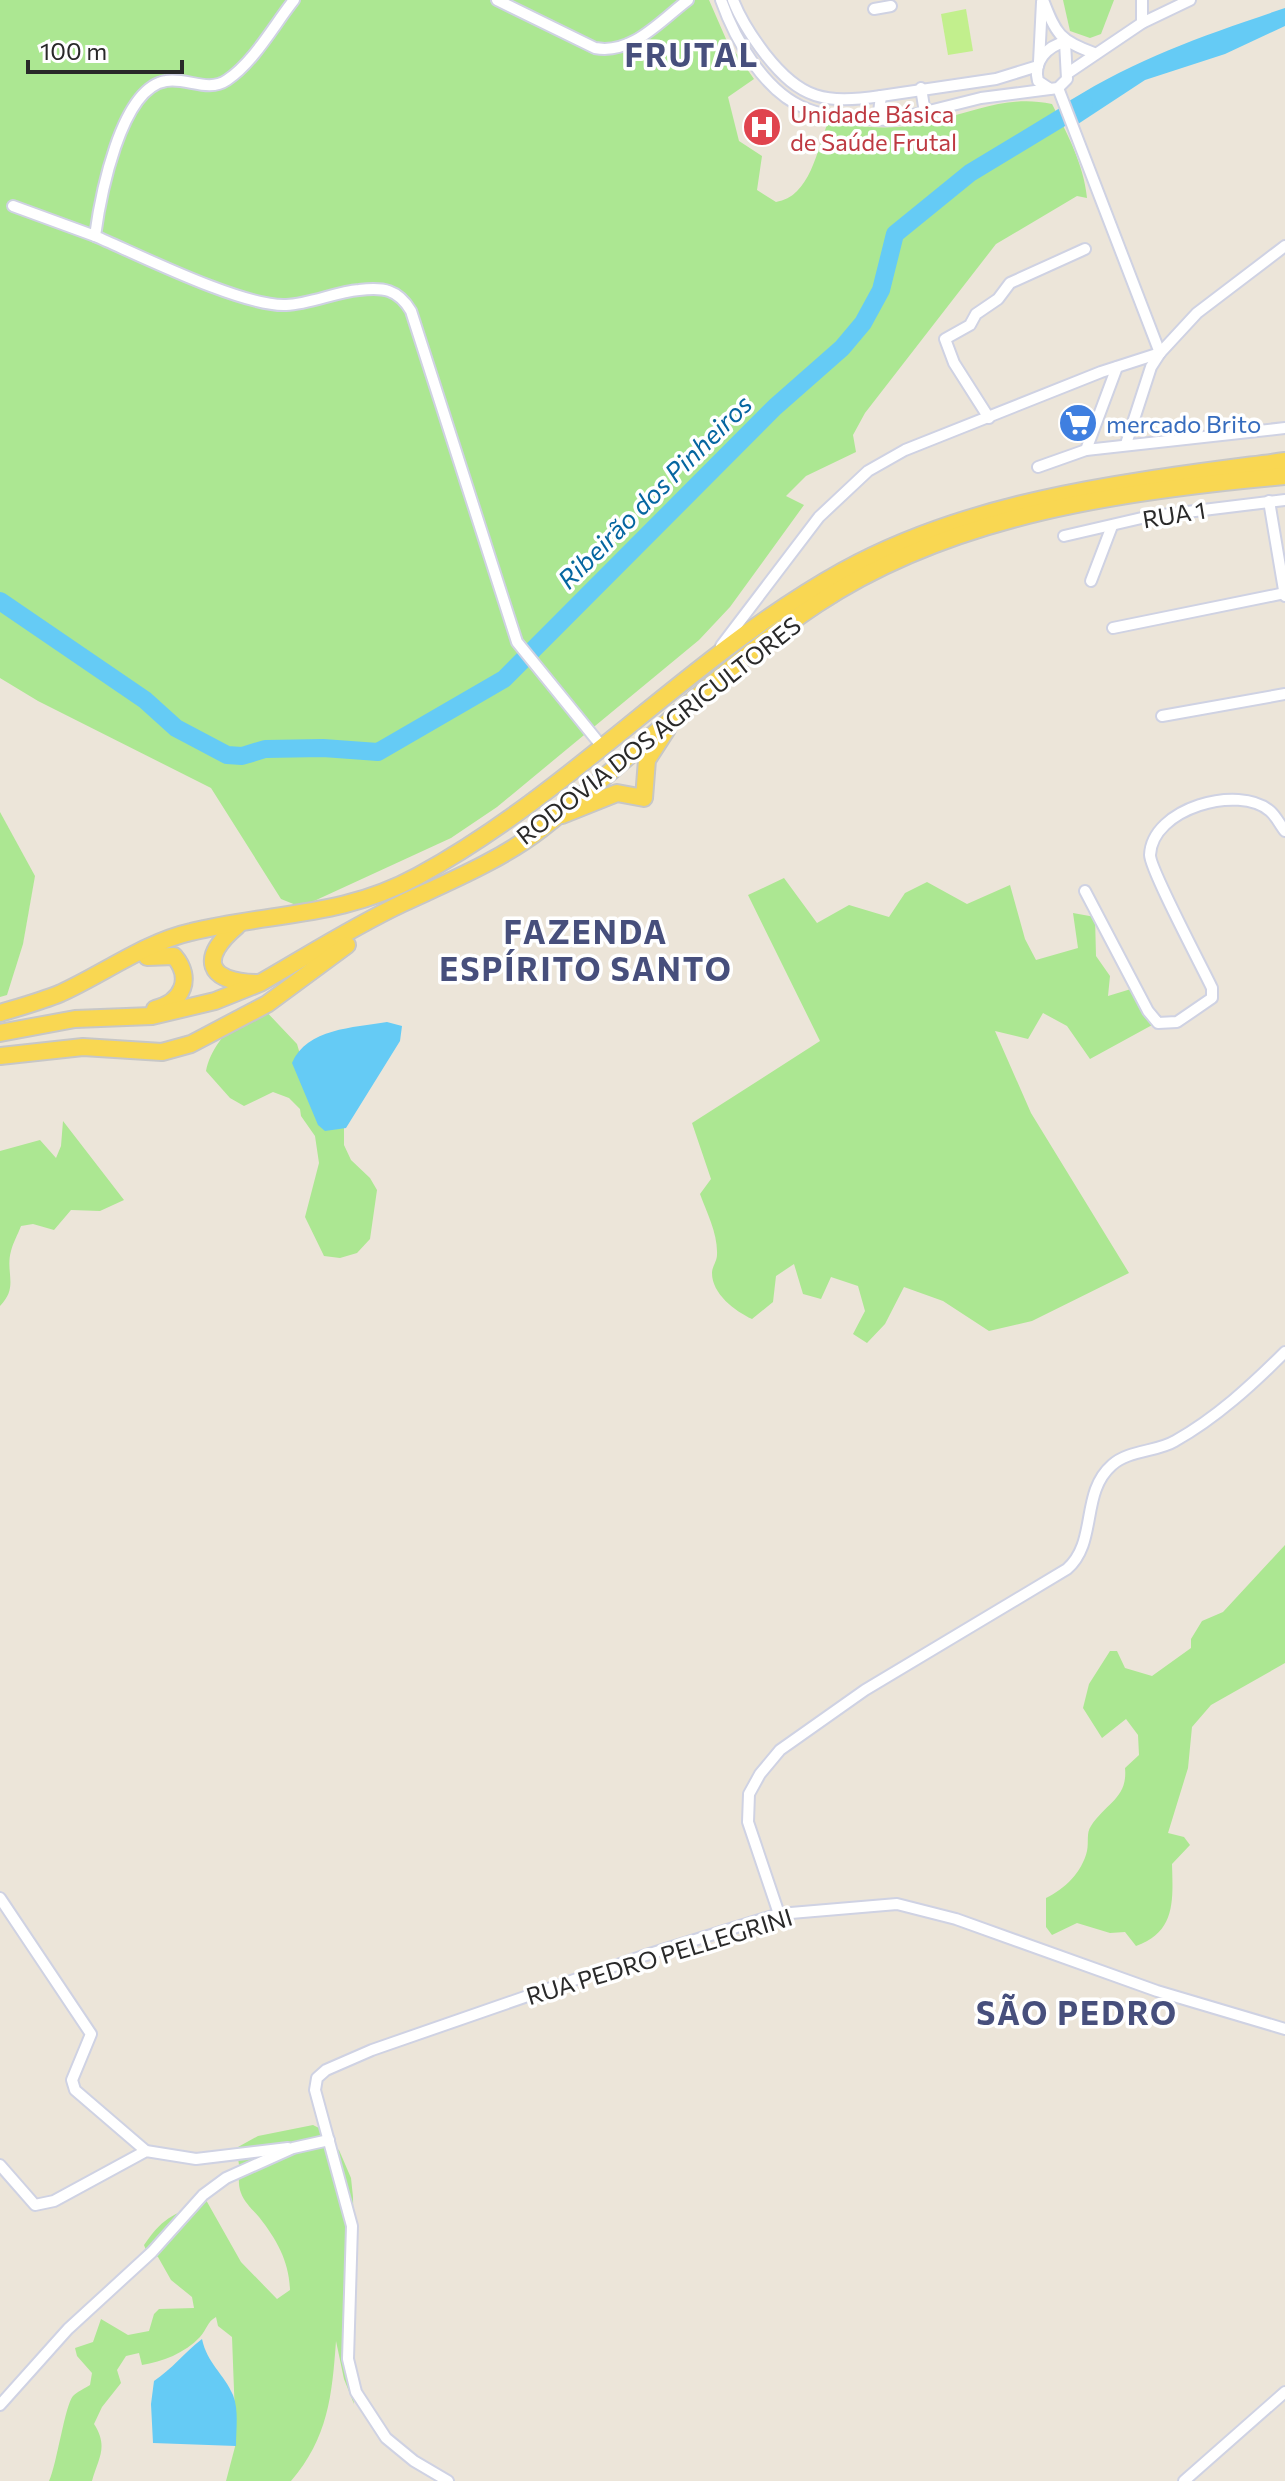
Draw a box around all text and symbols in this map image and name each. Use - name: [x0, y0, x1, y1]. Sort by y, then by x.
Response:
- scale bar: [28, 24, 182, 74]
- district label: FRUTAL: [625, 34, 759, 74]
- text: 100 m: [40, 36, 107, 65]
- place label: Unidade Básica de Saúde Frutal: [790, 99, 957, 156]
- hospital icon: Unidade Básica de Saúde Frutal: [741, 106, 783, 148]
- water label: Ribeirão dos Pinheiros: [551, 388, 757, 594]
- supermarket icon: mercado Brito: [1057, 402, 1099, 444]
- place label: mercado Brito: [1106, 409, 1261, 438]
- street label: RUA 1: [1140, 495, 1208, 533]
- street label: RODOVIA DOS AGRICULTORES: [510, 610, 806, 850]
- district label: FAZENDA ESPÍRITO SANTO: [439, 911, 733, 988]
- street label: RUA PEDRO PELLEGRINI: [522, 1902, 796, 2010]
- district label: SÃO PEDRO: [976, 1992, 1178, 2032]

